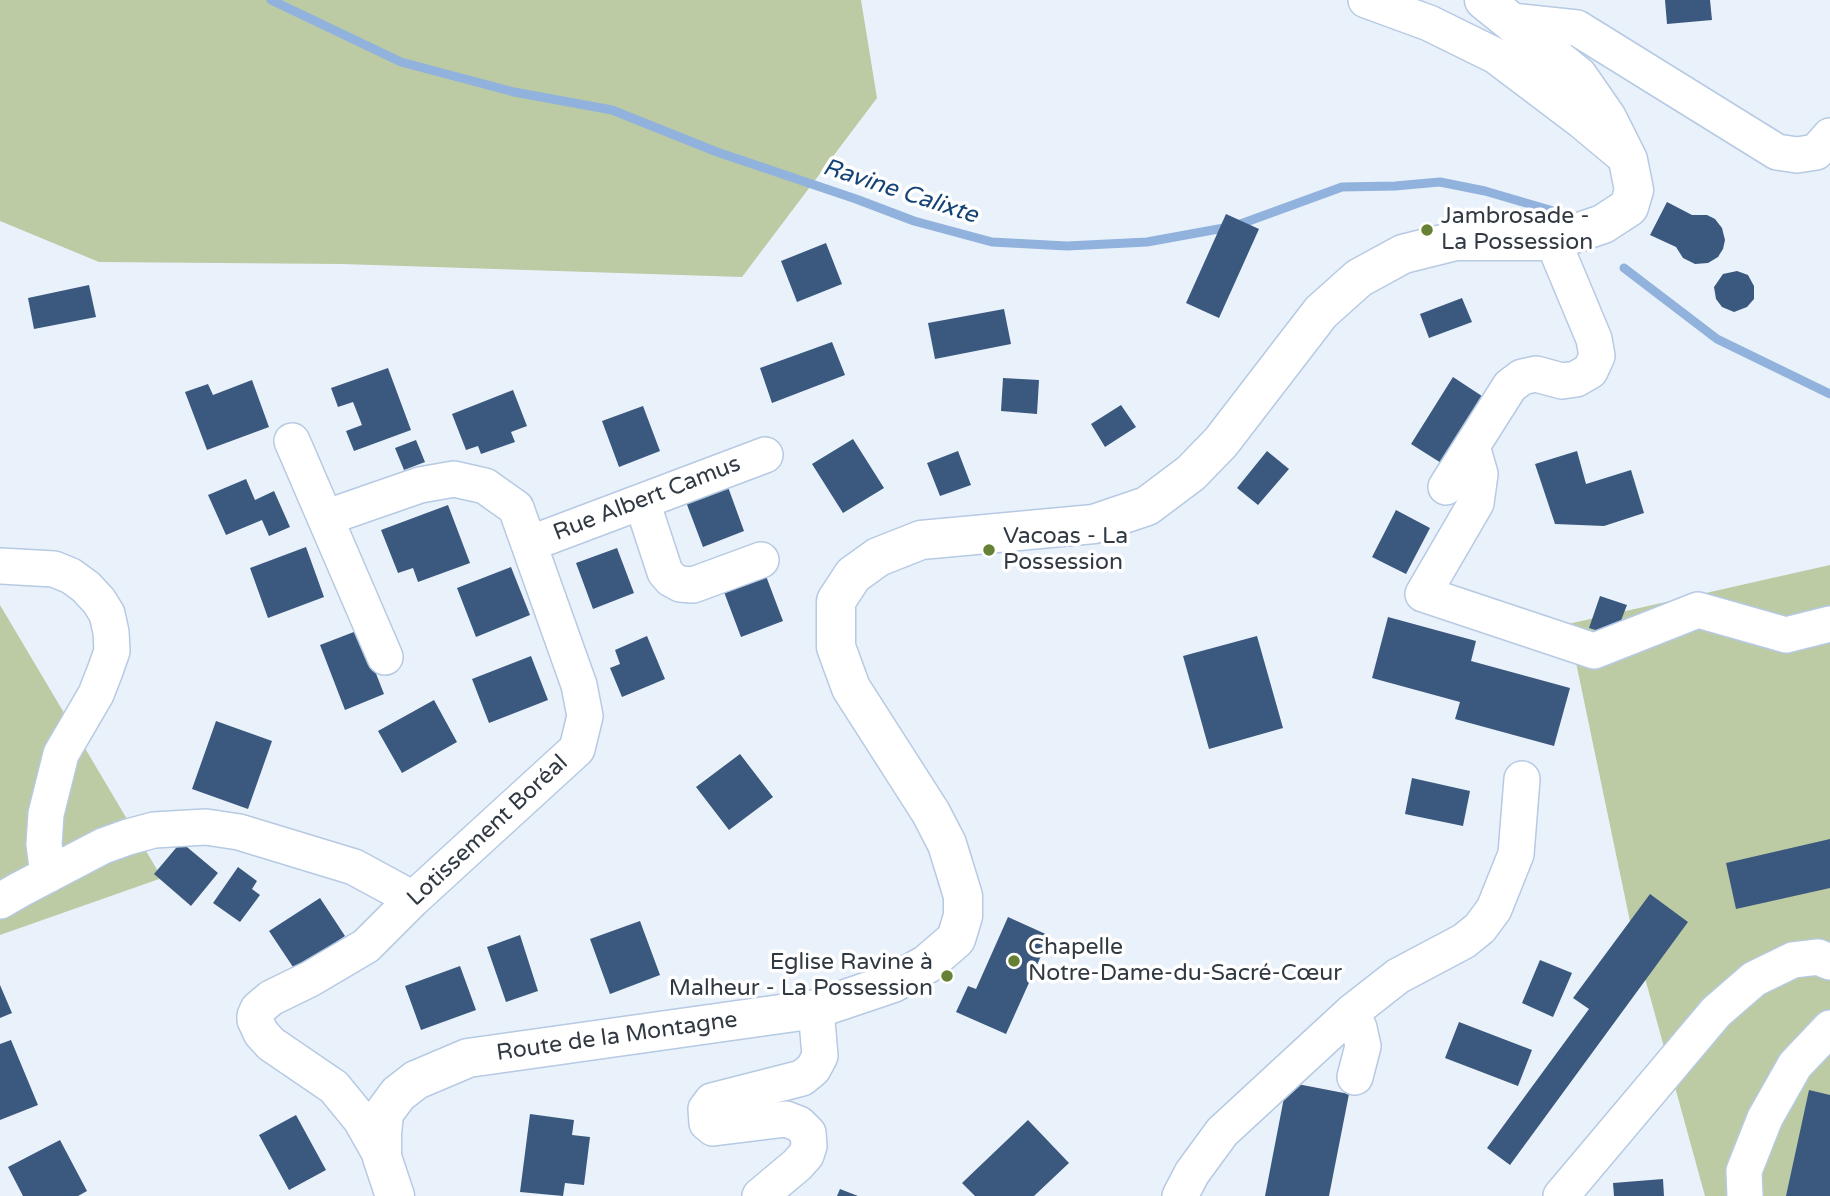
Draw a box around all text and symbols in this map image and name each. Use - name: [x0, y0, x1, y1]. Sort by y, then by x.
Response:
- water label: Ravine Calixte: [819, 153, 981, 231]
- place label: Jambrosade - La Possession: [1441, 203, 1593, 257]
- marker: Jambrosade - La Possession: [1419, 222, 1435, 238]
- street label: Rue Albert Camus: [550, 451, 744, 547]
- place label: Vacoas - La Possession: [1003, 523, 1128, 577]
- marker: Vacoas - La Possession: [981, 542, 997, 558]
- street label: Lotissement Boréal: [402, 750, 574, 912]
- place label: Chapelle Notre-Dame-du-Sacré-Cœur: [1028, 934, 1342, 988]
- place label: Eglise Ravine à Malheur - La Possession: [669, 949, 933, 1003]
- marker: Chapelle Notre-Dame-du-Sacré-Cœur: [1006, 953, 1022, 969]
- marker: Eglise Ravine à Malheur - La Possession: [939, 968, 955, 984]
- street label: Route de la Montagne: [495, 1006, 739, 1068]

